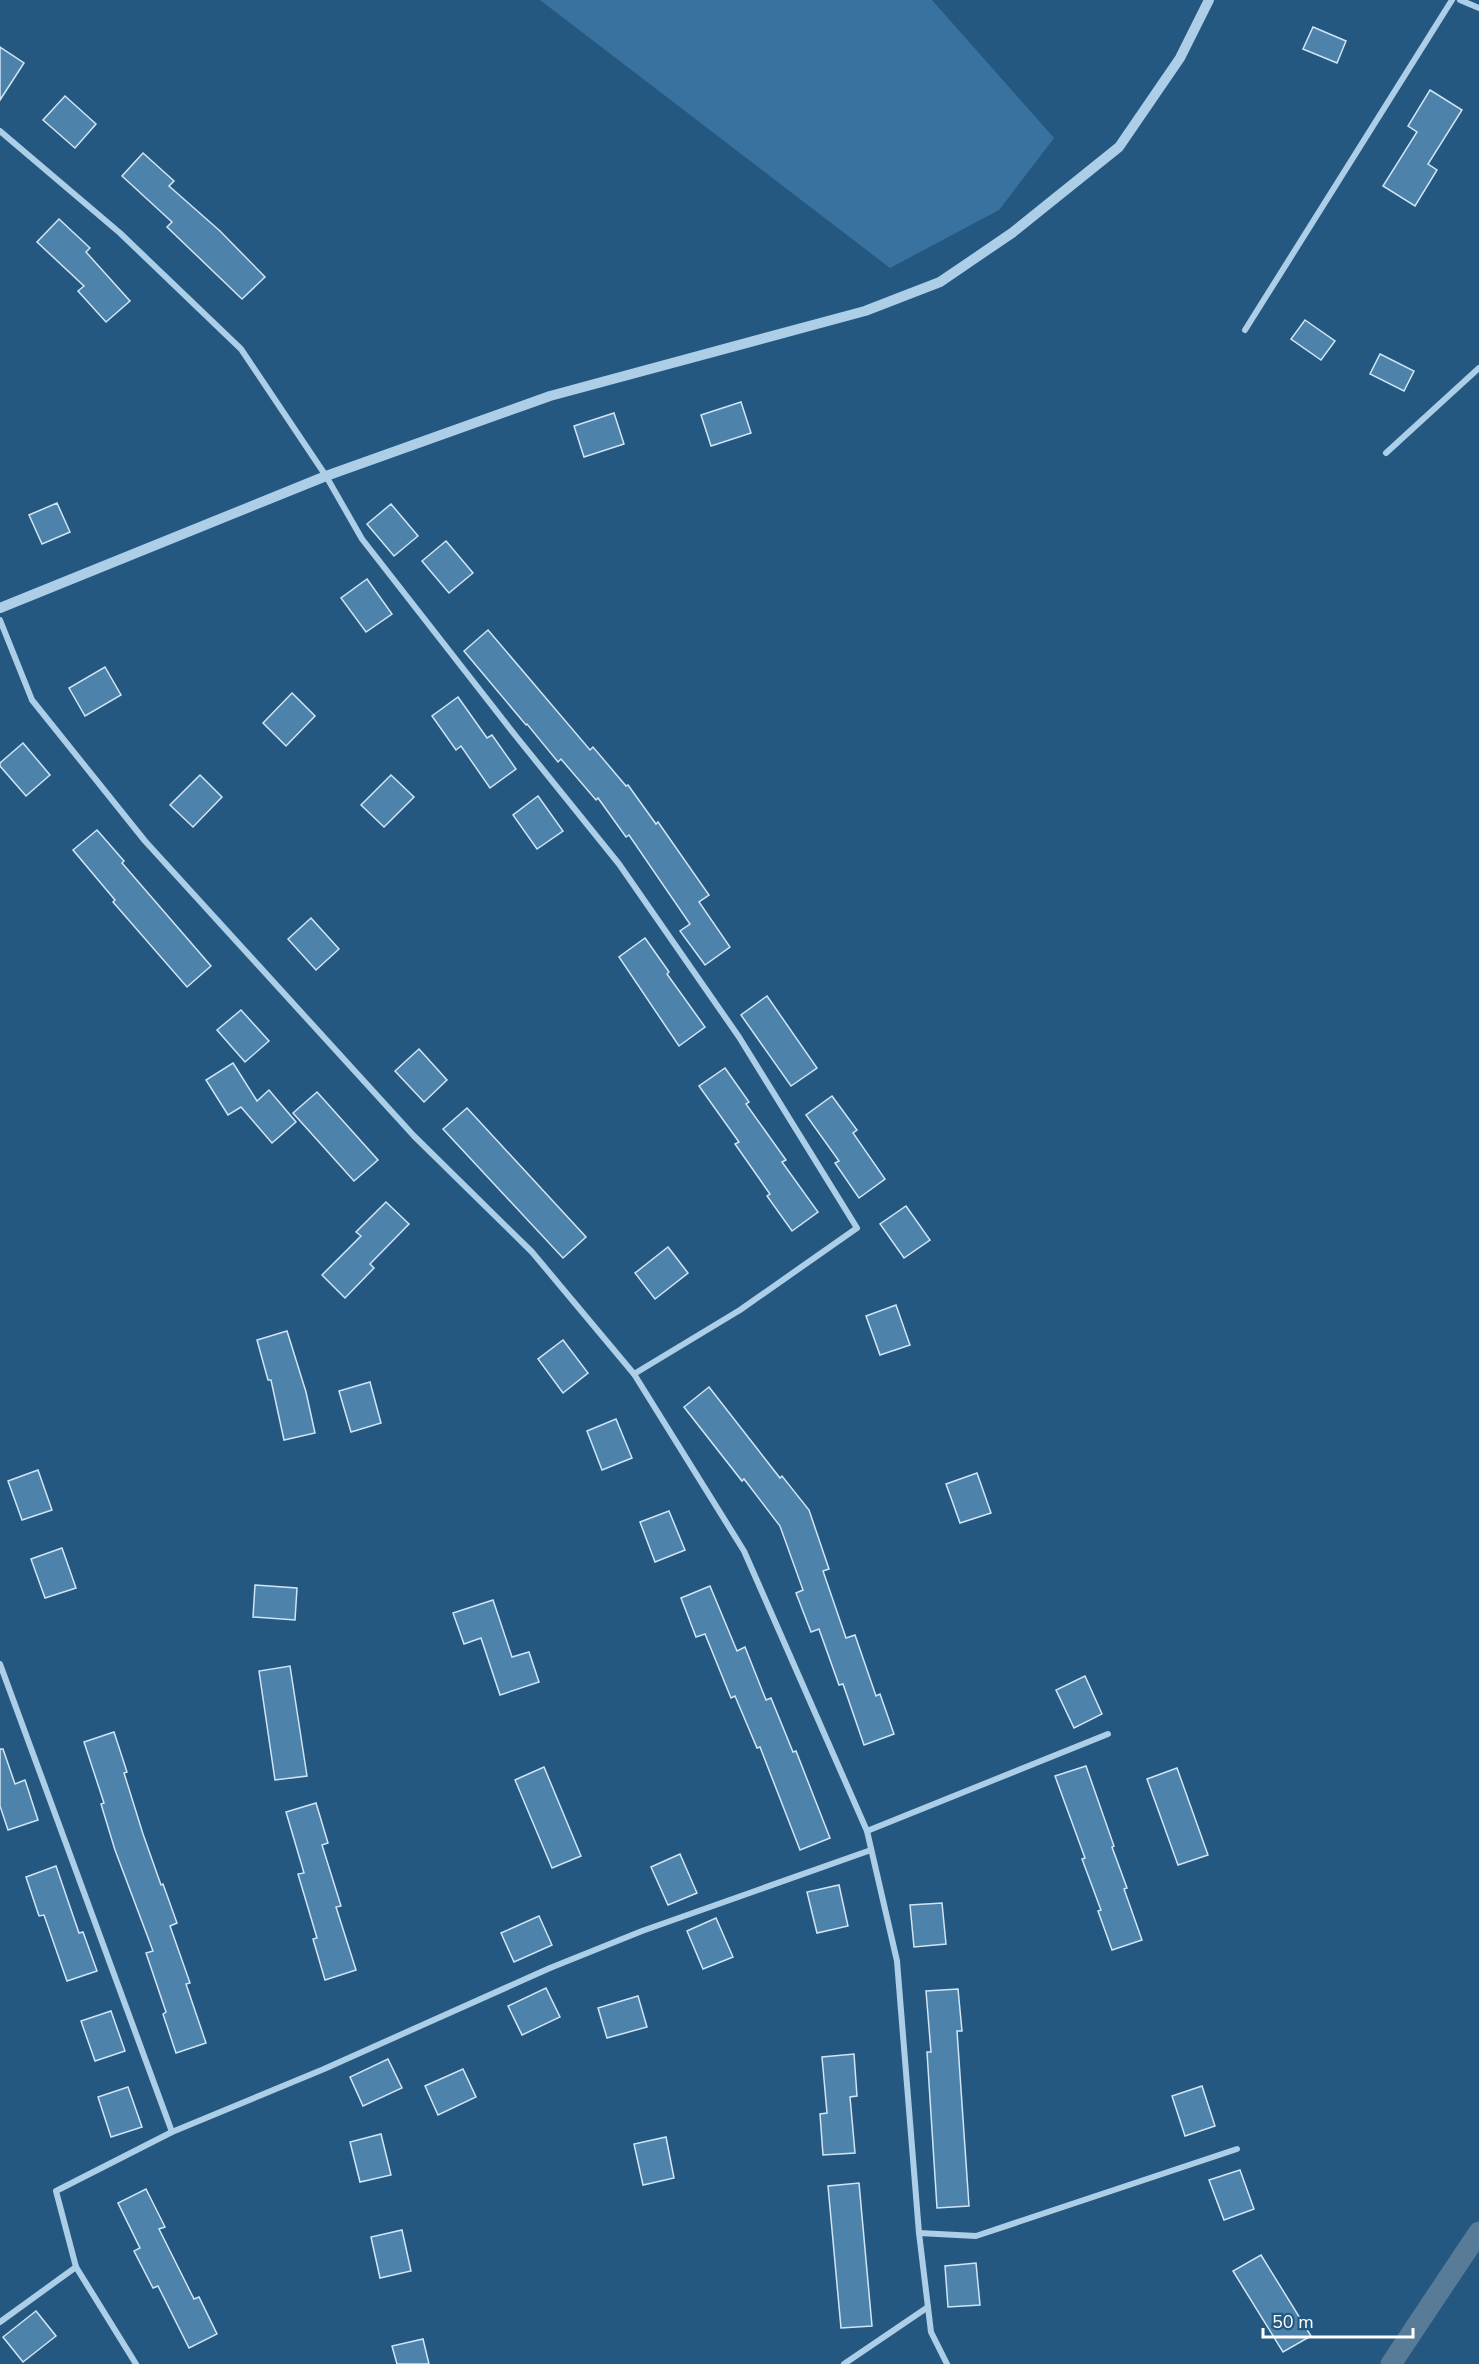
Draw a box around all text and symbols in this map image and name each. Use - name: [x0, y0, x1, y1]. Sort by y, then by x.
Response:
- scale bar: [1263, 2301, 1413, 2339]
- text: 50 m: [1272, 2310, 1314, 2334]

